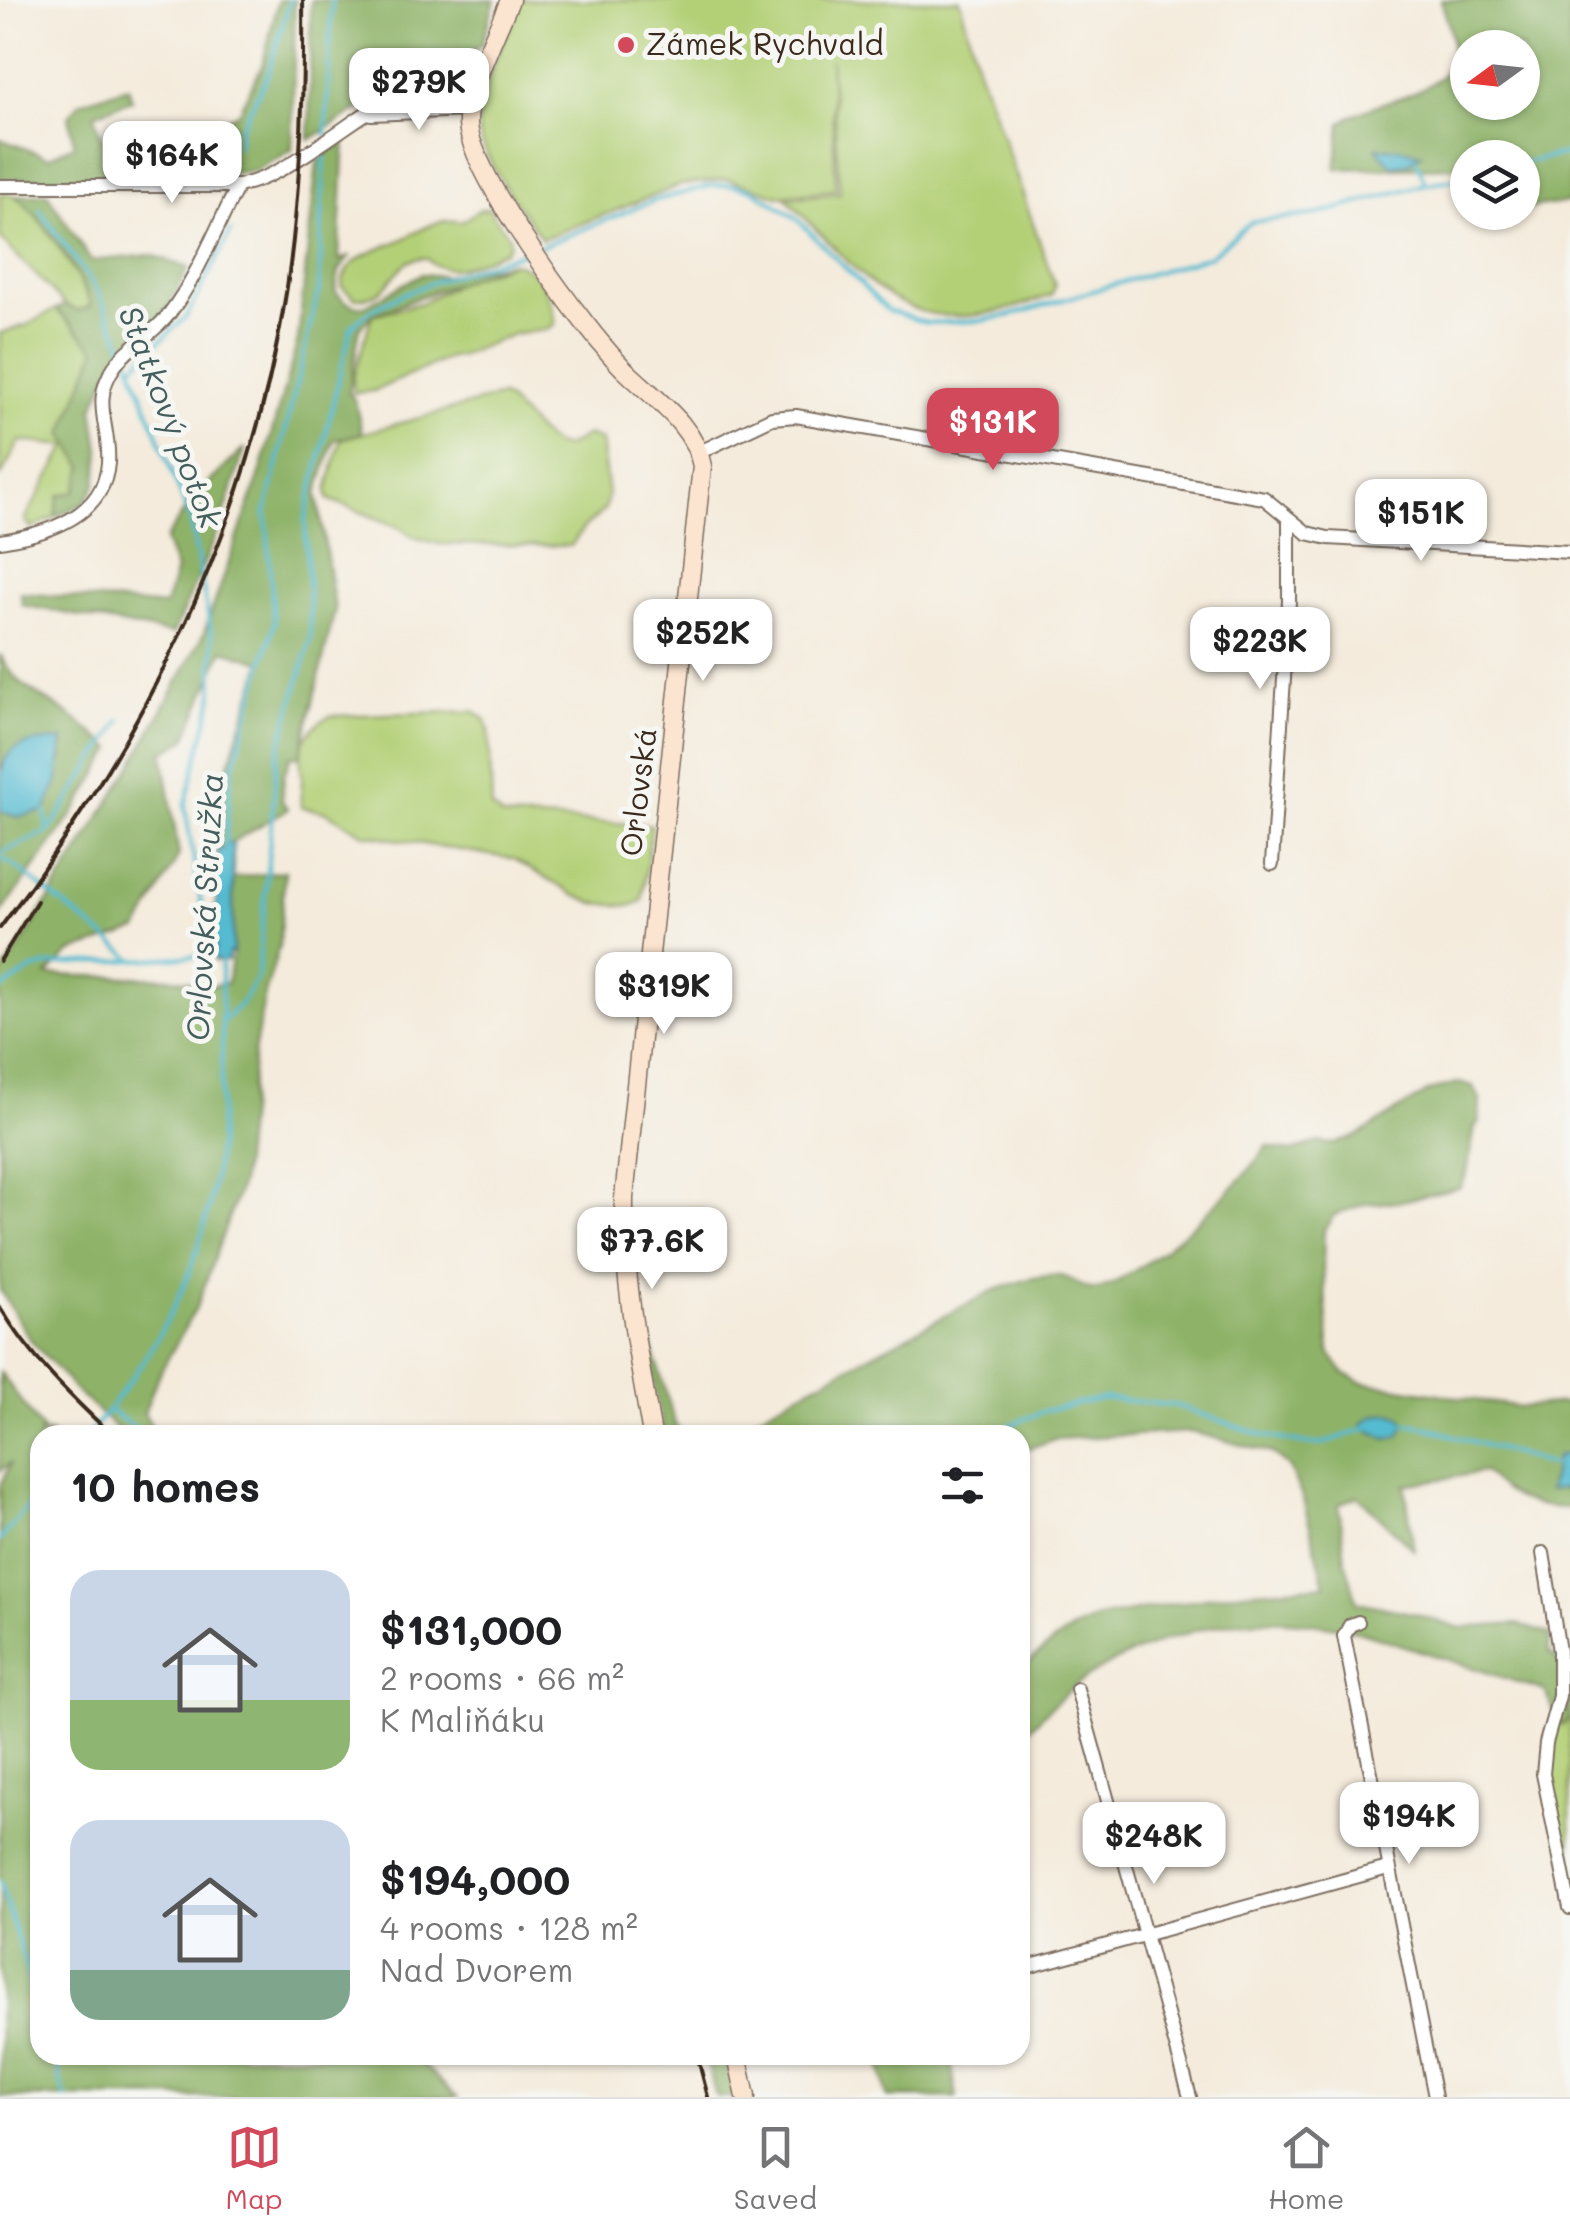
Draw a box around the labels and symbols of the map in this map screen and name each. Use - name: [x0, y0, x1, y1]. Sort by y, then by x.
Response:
- place label: Zámek Rychvald: [646, 23, 883, 63]
- north arrow: [1450, 30, 1540, 120]
- marker: Zámek Rychvald: [615, 34, 637, 56]
- pin: $279K: [349, 48, 489, 133]
- pin: $164K: [102, 121, 242, 206]
- water label: Statkový potok: [109, 299, 234, 535]
- pin: $131K: [923, 388, 1063, 473]
- pin: $151K: [1351, 479, 1491, 564]
- pin: $252K: [633, 599, 773, 684]
- pin: $223K: [1190, 607, 1330, 692]
- street label: Orlovská: [609, 725, 665, 858]
- water label: Orlovská Stružka: [175, 772, 231, 1042]
- pin: $319K: [594, 952, 734, 1037]
- pin: $77.6K: [571, 1207, 733, 1292]
- pin: $194K: [1339, 1782, 1479, 1867]
- pin: $248K: [1084, 1802, 1224, 1887]

